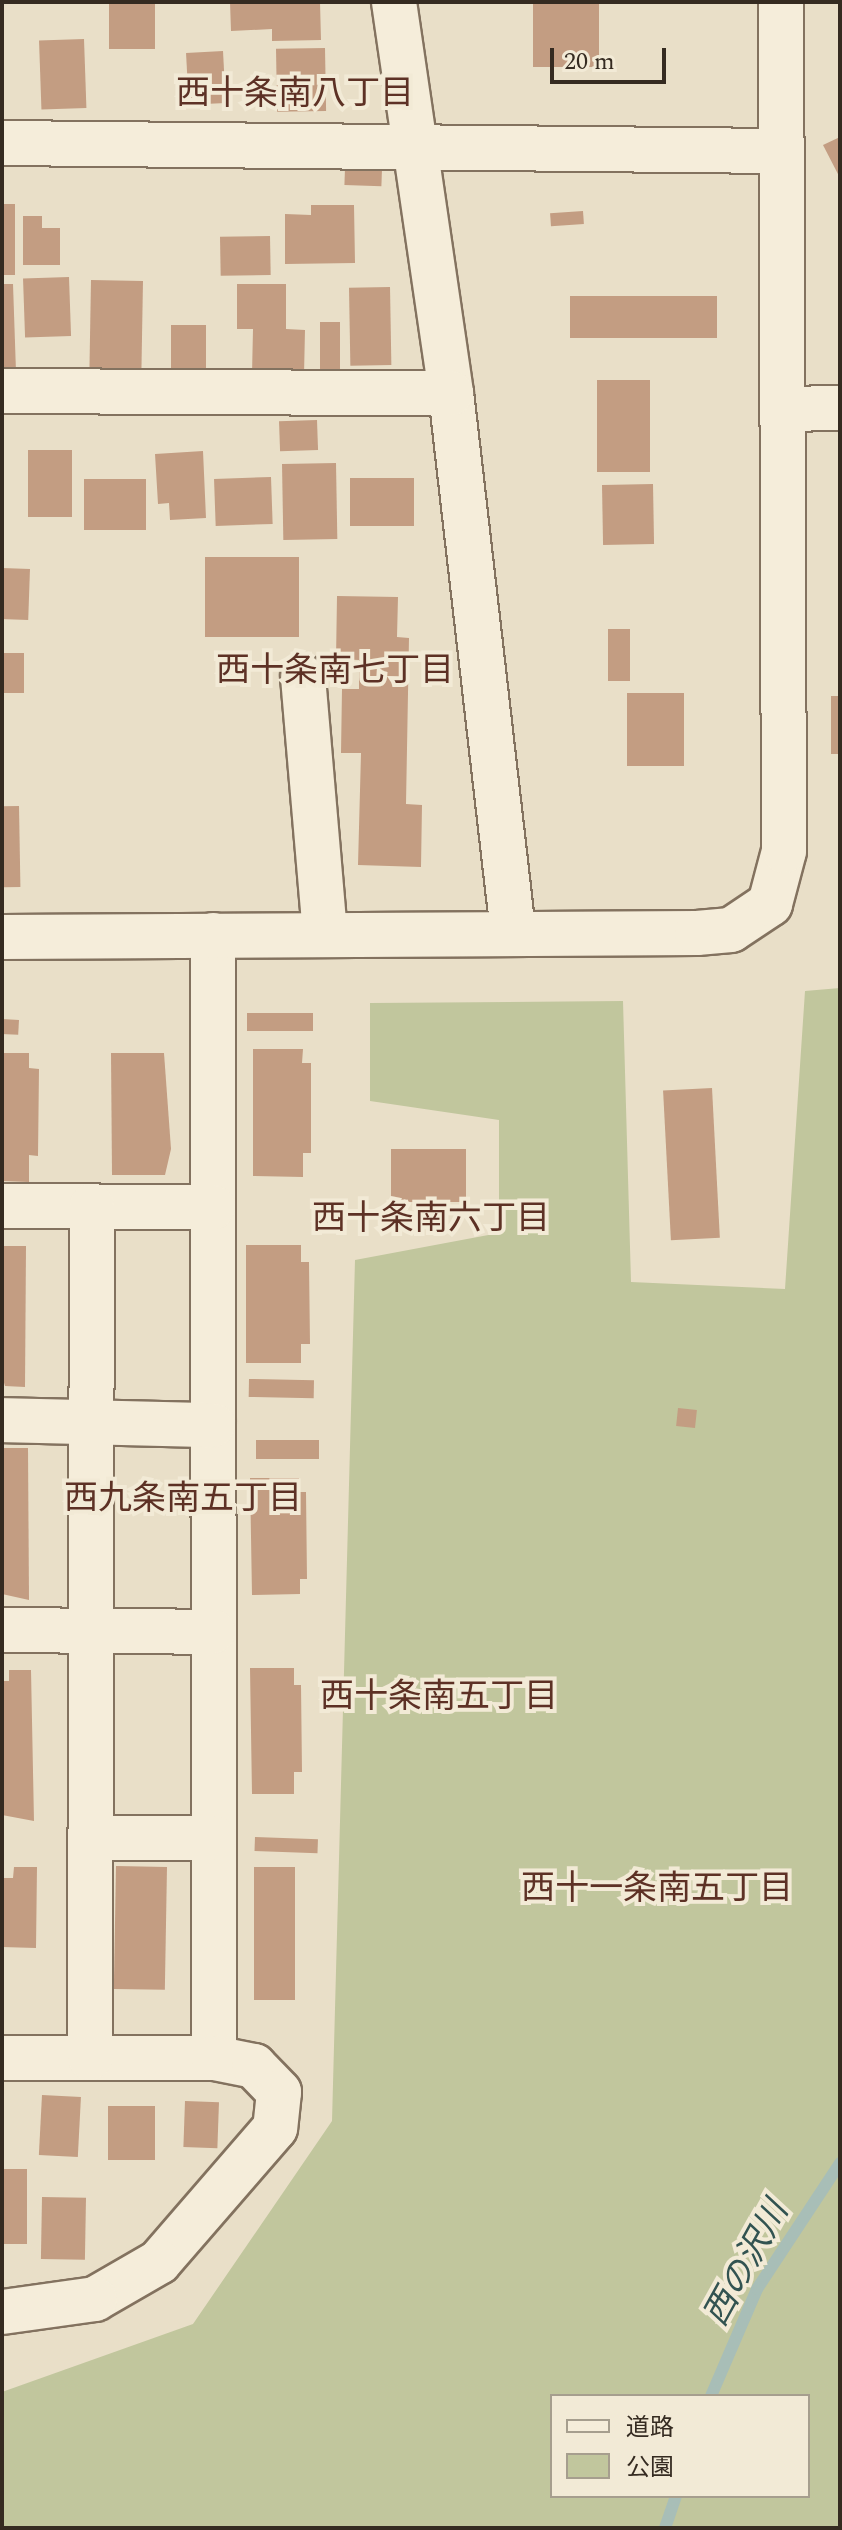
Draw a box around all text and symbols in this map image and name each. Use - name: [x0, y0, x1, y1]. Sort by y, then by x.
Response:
- scale bar: [554, 32, 670, 82]
- text: 20 m: [564, 44, 615, 80]
- district label: 西十条南八丁目: [176, 75, 414, 115]
- district label: 西十条南七丁目: [216, 652, 454, 692]
- district label: 西十条南六丁目: [312, 1200, 550, 1240]
- district label: 西九条南五丁目: [64, 1480, 302, 1520]
- district label: 西十条南五丁目: [320, 1678, 558, 1718]
- district label: 西十一条南五丁目: [521, 1870, 793, 1910]
- water label: 西の沢川: [696, 2195, 798, 2333]
- legend: [550, 2394, 810, 2498]
- text: 道路: [626, 2410, 674, 2446]
- text: 公園: [626, 2450, 674, 2486]

